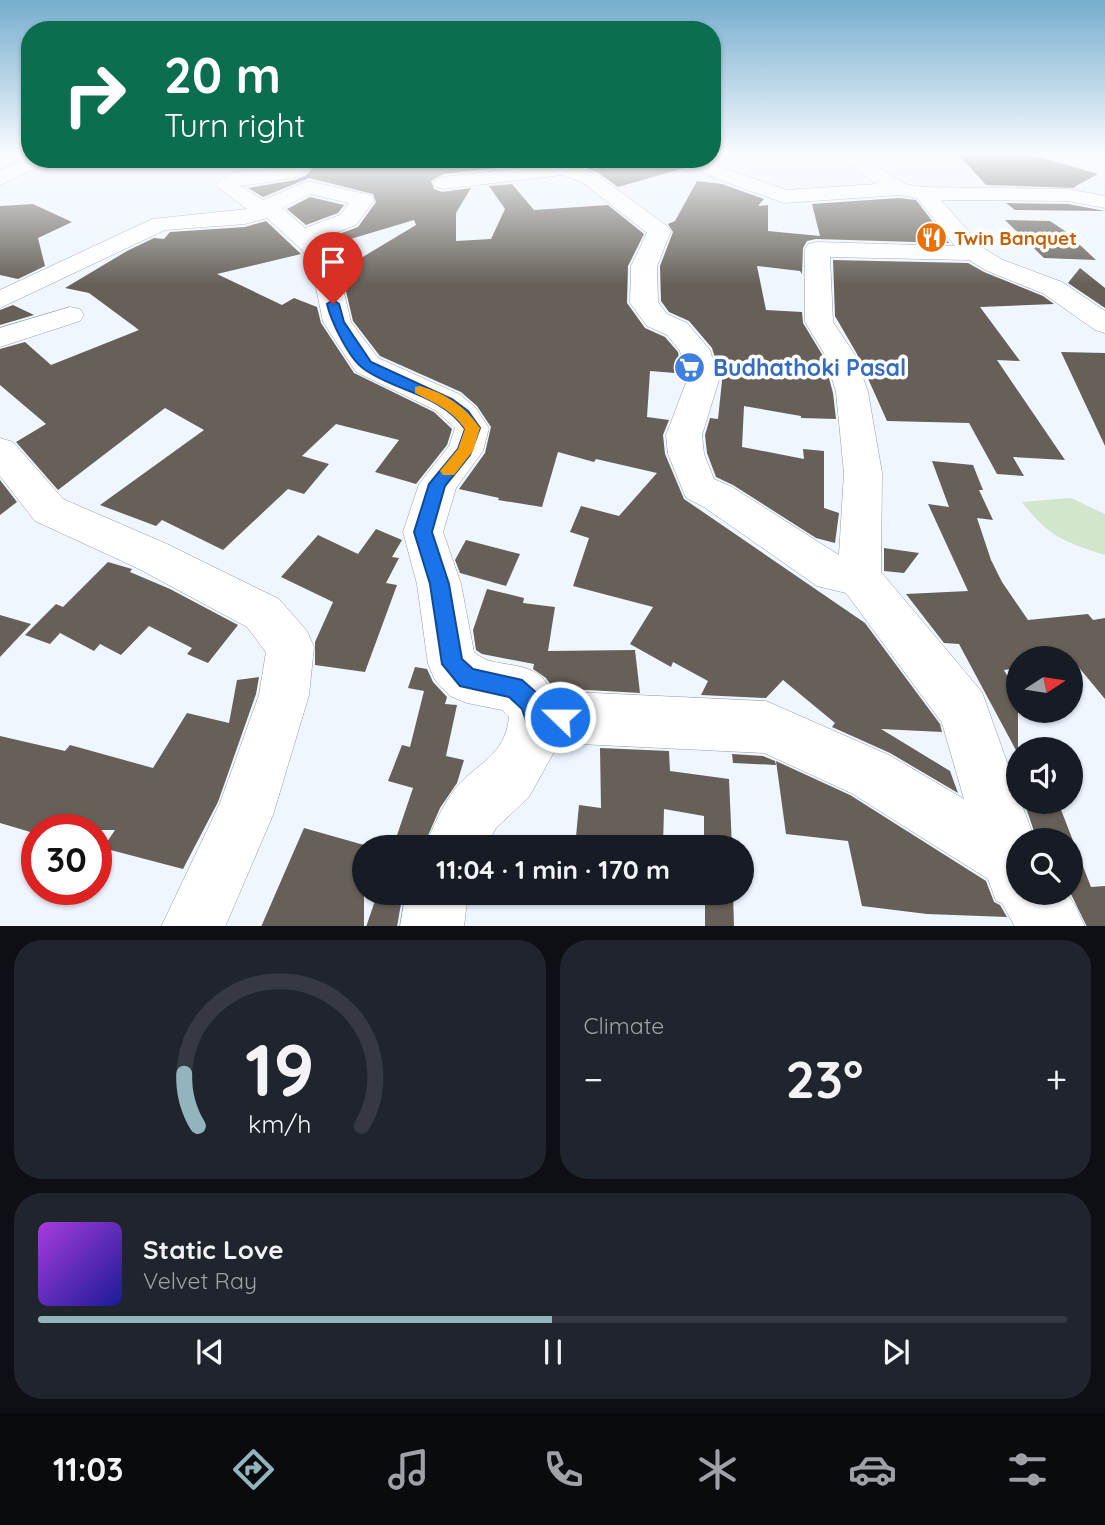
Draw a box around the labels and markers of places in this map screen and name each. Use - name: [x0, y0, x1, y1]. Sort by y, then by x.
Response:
- restaurant icon: Twin Banquet: [914, 221, 948, 255]
- place label: Twin Banquet: [954, 226, 1077, 250]
- pin: [303, 232, 363, 304]
- supermarket icon: Budhathoki Pasal: [673, 350, 707, 384]
- place label: Budhathoki Pasal: [713, 353, 906, 382]

